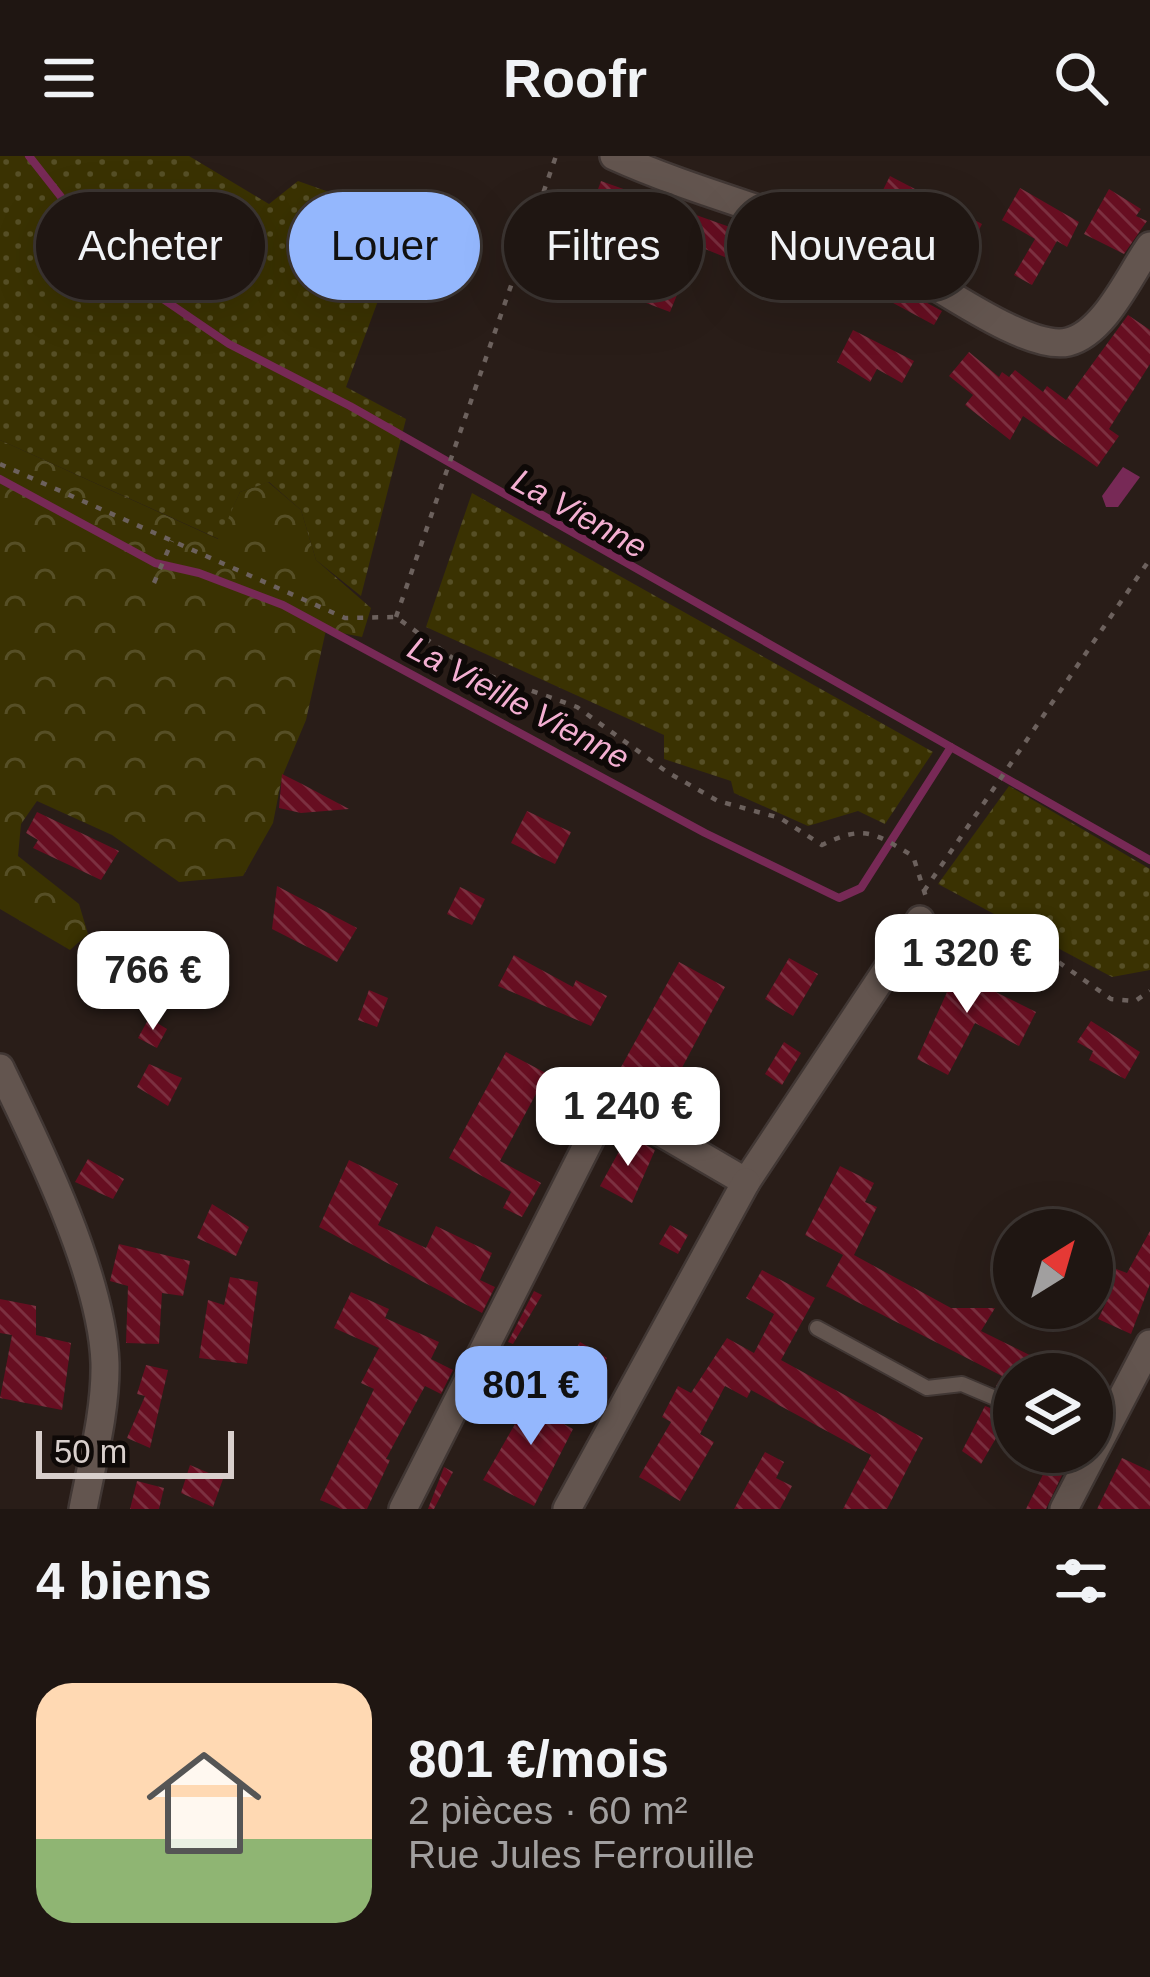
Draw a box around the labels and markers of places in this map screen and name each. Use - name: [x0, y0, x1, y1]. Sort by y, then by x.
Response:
- pin: 1 320 €: [856, 914, 1078, 1016]
- pin: 766 €: [69, 931, 237, 1033]
- pin: 1 240 €: [517, 1067, 739, 1169]
- pin: 801 €: [447, 1346, 615, 1448]

